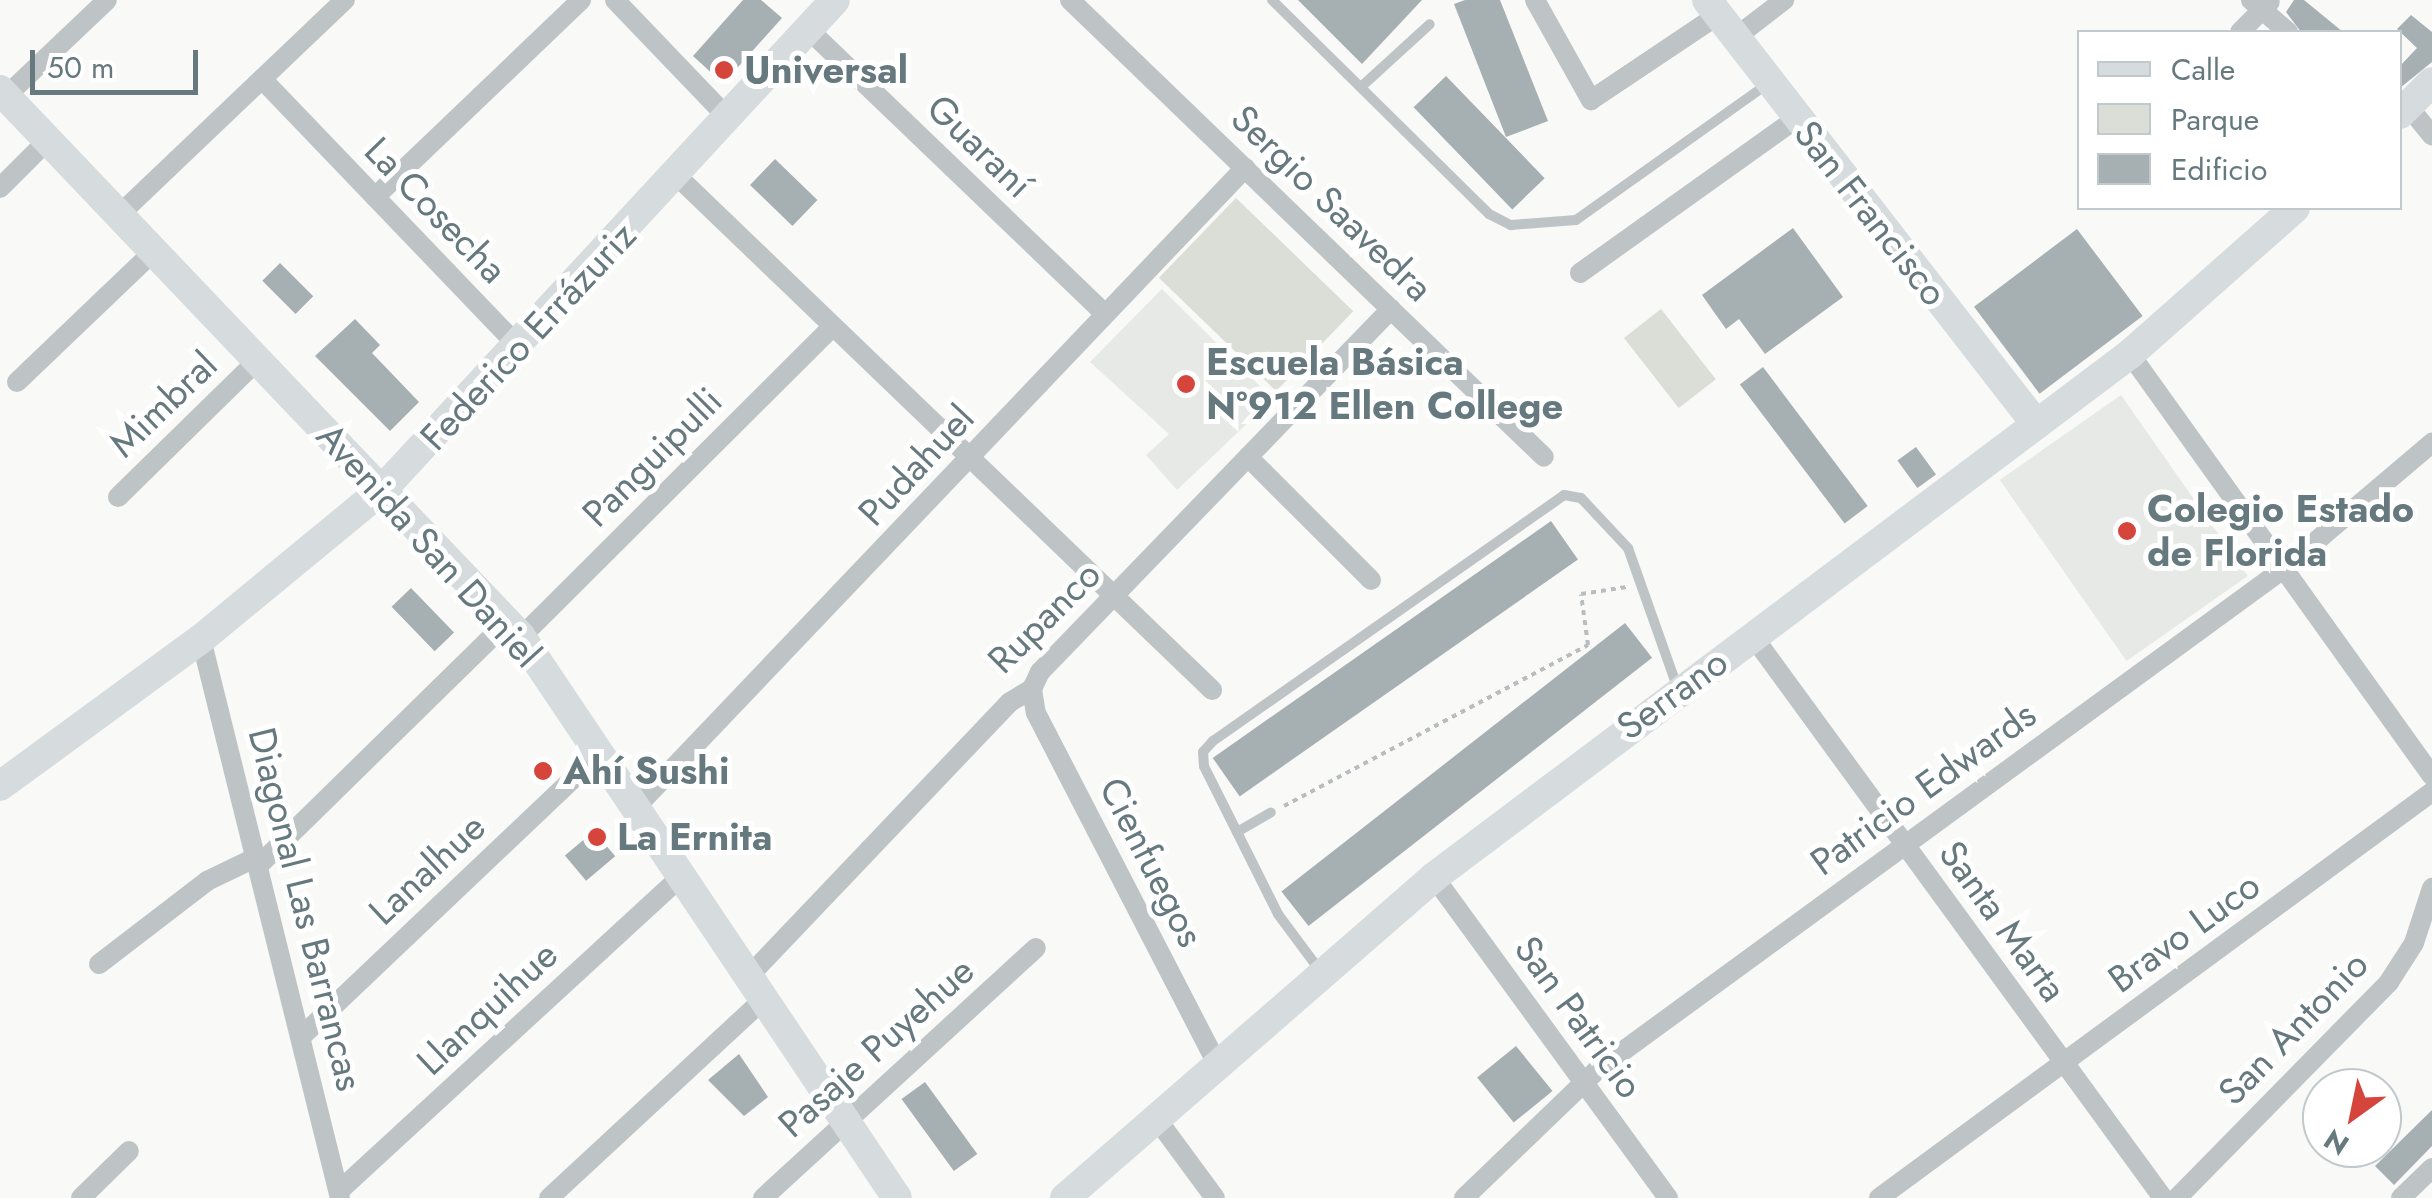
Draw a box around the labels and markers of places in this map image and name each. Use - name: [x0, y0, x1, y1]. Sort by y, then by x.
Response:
- place label: Universal: [744, 47, 908, 93]
- marker: Universal: [713, 59, 735, 81]
- place label: Escuela Básica N°912 Ellen College: [1206, 339, 1563, 428]
- marker: Escuela Básica N°912 Ellen College: [1175, 373, 1197, 395]
- place label: Colegio Estado de Florida: [2147, 486, 2414, 576]
- marker: Colegio Estado de Florida: [2116, 520, 2138, 542]
- place label: Ahí Sushi: [563, 748, 729, 794]
- marker: Ahí Sushi: [532, 760, 554, 782]
- place label: La Ernita: [617, 814, 772, 860]
- marker: La Ernita: [586, 826, 608, 848]

